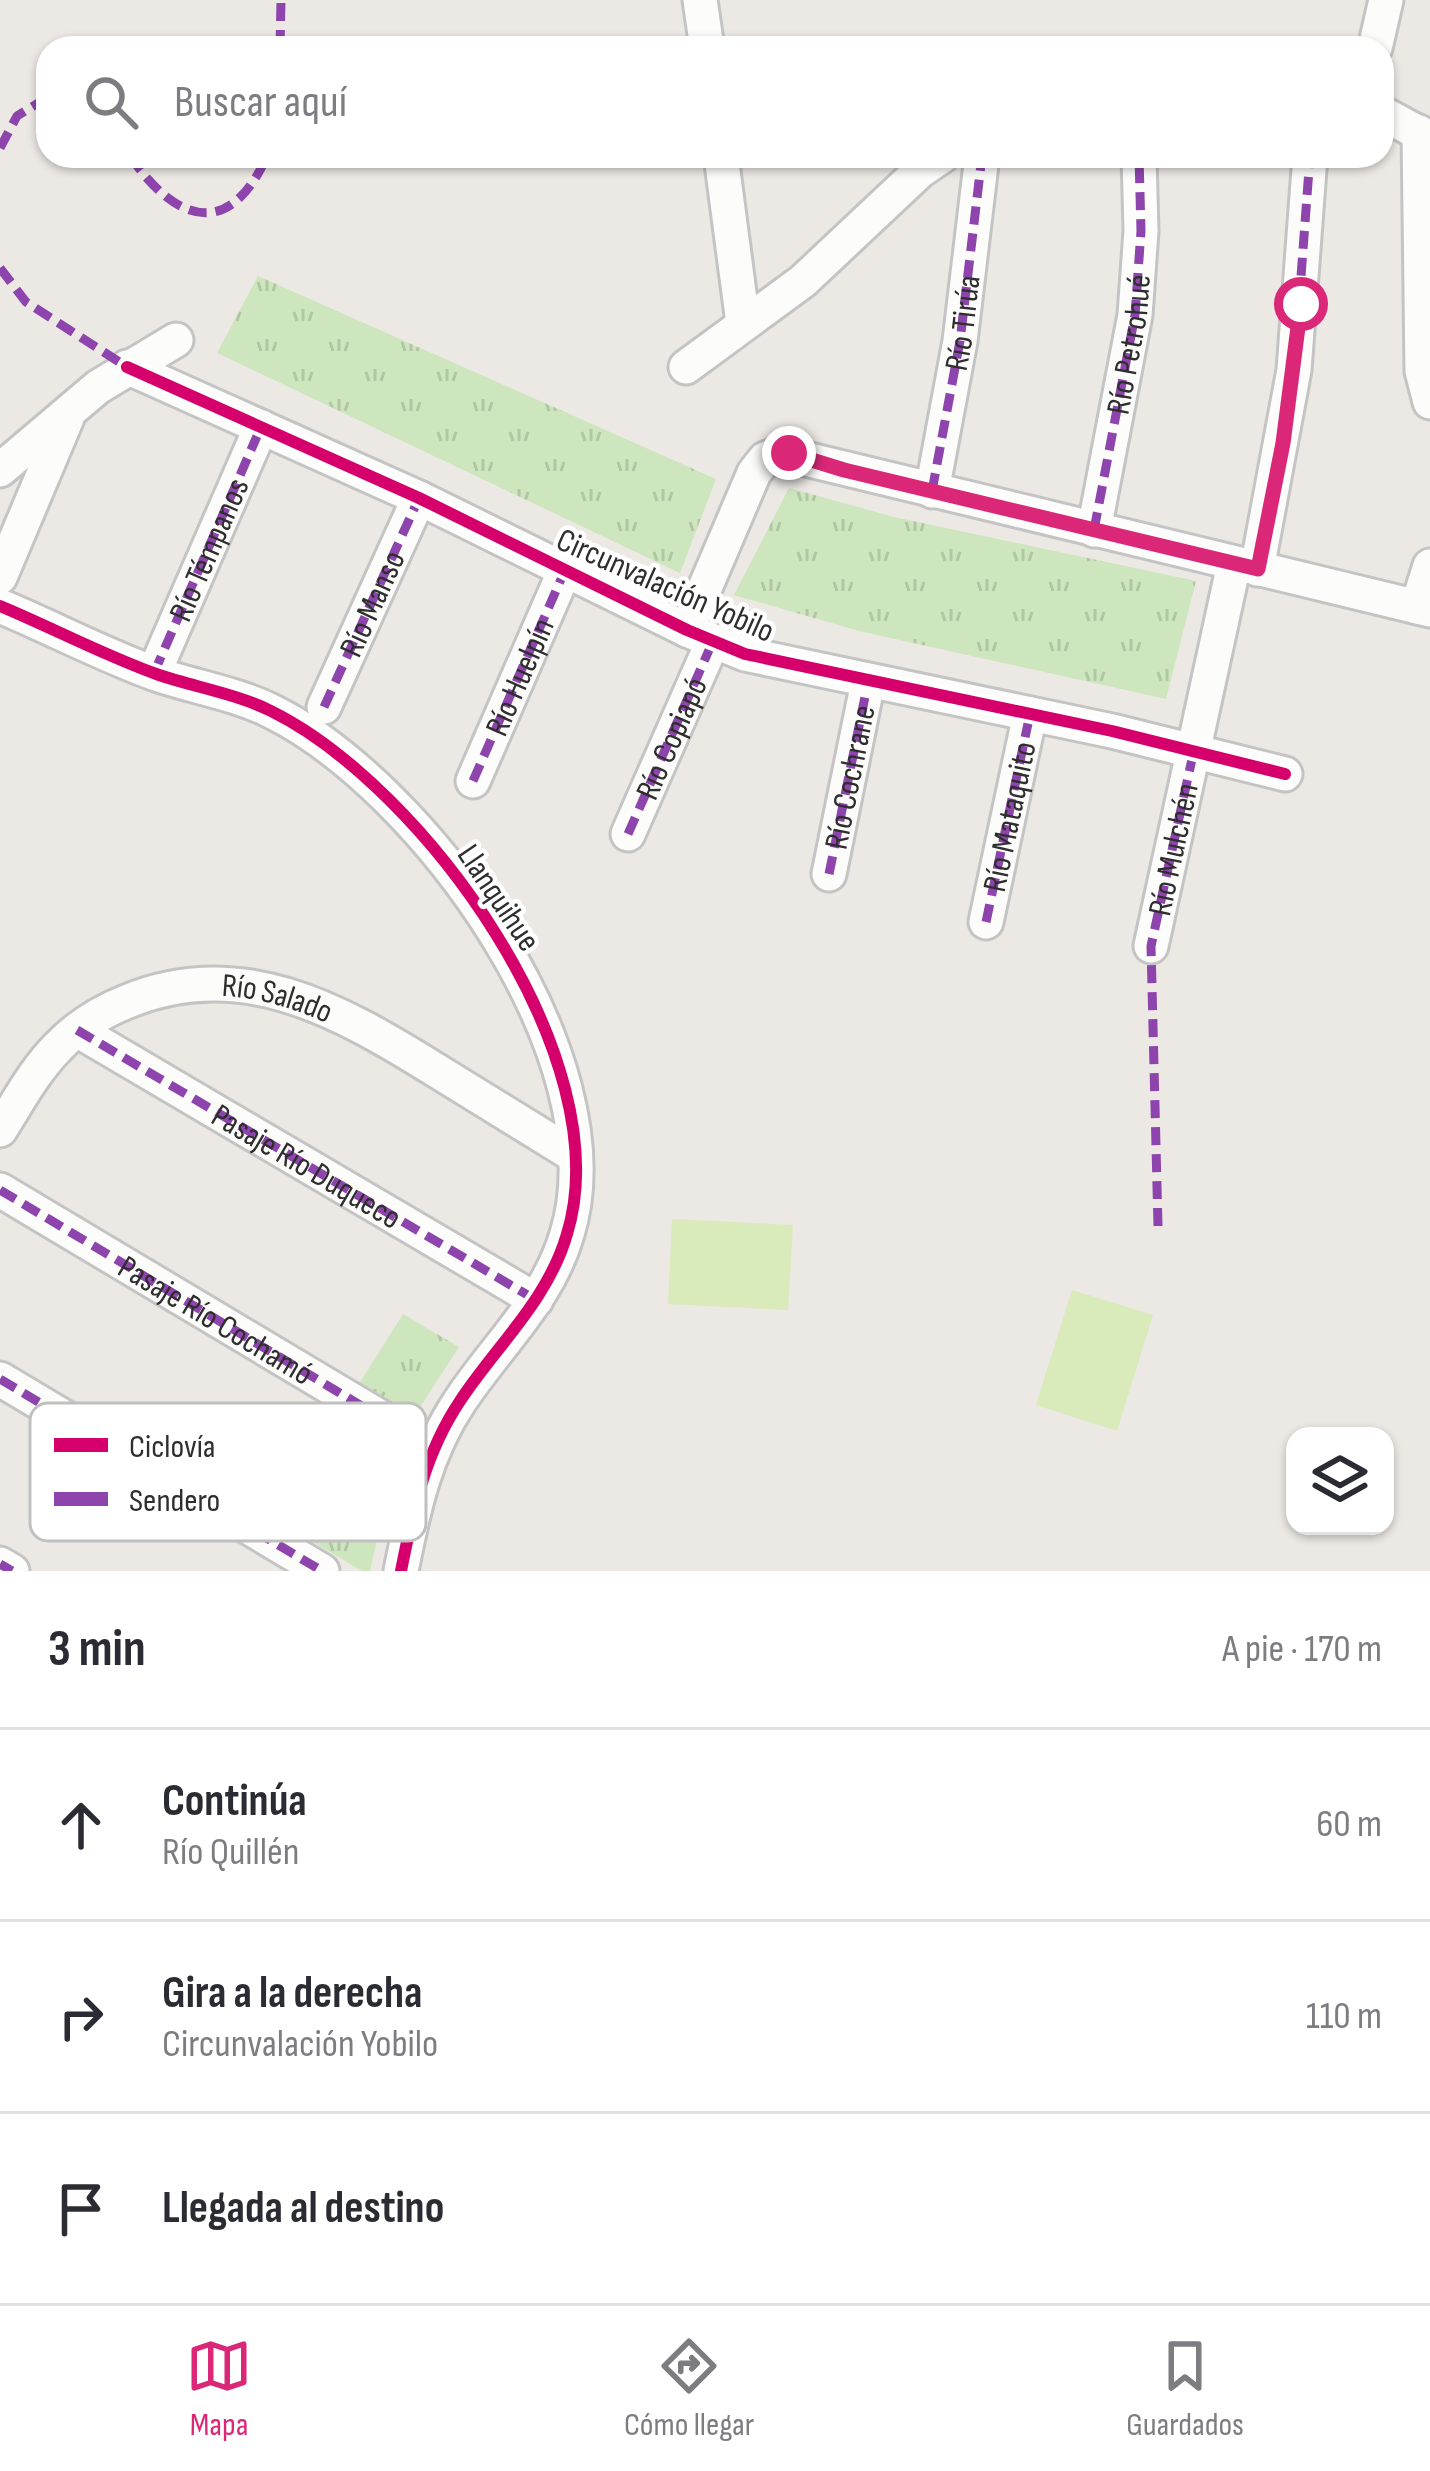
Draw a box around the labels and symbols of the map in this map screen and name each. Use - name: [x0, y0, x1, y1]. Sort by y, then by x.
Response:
- street label: Río Tirúa: [937, 273, 990, 374]
- street label: Río Petrohué: [1098, 273, 1160, 418]
- route start: [1274, 277, 1328, 331]
- route end: [762, 426, 816, 480]
- street label: Río Témpanos: [161, 472, 258, 628]
- street label: Circunvalación Yobilo: [550, 520, 780, 652]
- street label: Río Manso: [332, 545, 414, 663]
- street label: Río Huelpín: [477, 612, 564, 742]
- street label: Río Copiapó: [628, 671, 717, 806]
- street label: Río Cochrane: [817, 702, 885, 853]
- street label: Río Mataquito: [975, 738, 1046, 895]
- street label: Río Mulchén: [1140, 780, 1208, 920]
- street label: Llanquihue: [448, 837, 548, 959]
- street label: Río Salado: [221, 966, 339, 1032]
- street label: Pasaje Río Duqueco: [204, 1096, 408, 1238]
- street label: Pasaje Río Cochamó: [111, 1247, 320, 1394]
- legend: [30, 1403, 426, 1541]
- text: Ciclovía: [129, 1427, 216, 1467]
- text: Sendero: [129, 1481, 220, 1521]

